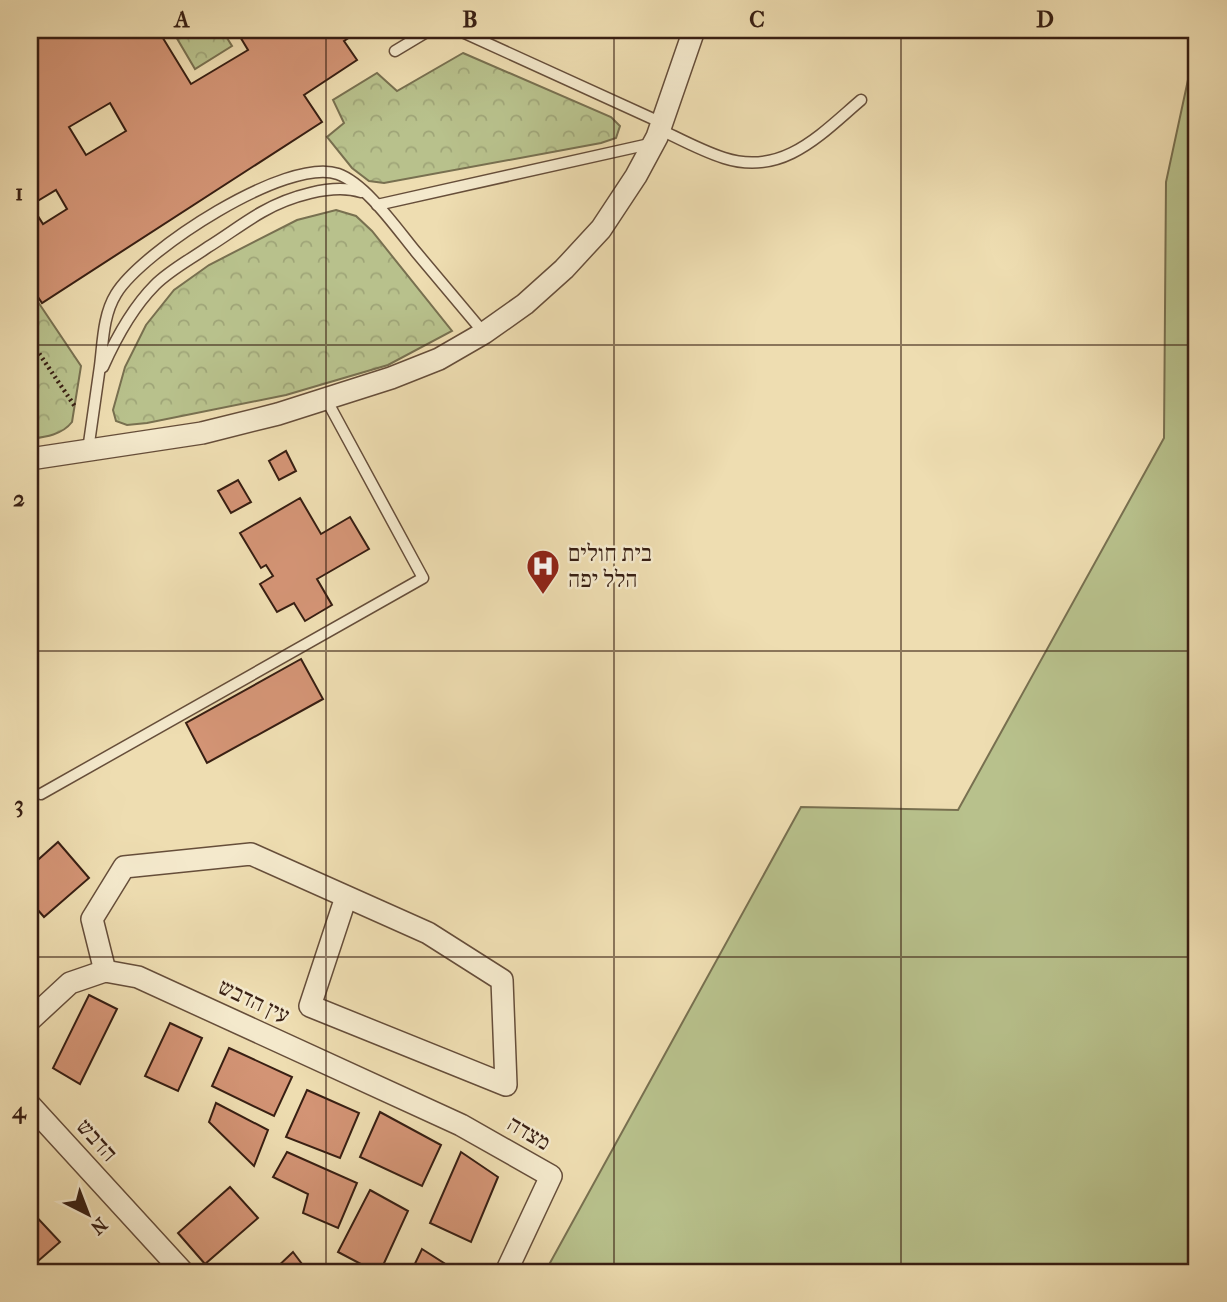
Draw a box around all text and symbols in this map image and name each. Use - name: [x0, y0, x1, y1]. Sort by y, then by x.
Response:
- text: A: [173, 6, 191, 33]
- text: B: [463, 6, 478, 33]
- text: C: [749, 6, 765, 33]
- text: D: [1036, 6, 1054, 33]
- text: 1: [15, 179, 23, 206]
- text: 2: [13, 485, 25, 512]
- place label: בית חולים הלל יפה: [568, 540, 652, 593]
- hospital icon: בית חולים הלל יפה: [524, 547, 562, 596]
- text: 3: [14, 791, 24, 818]
- street label: עין הדבש: [214, 973, 294, 1029]
- text: 4: [11, 1097, 27, 1124]
- street label: מצדה: [502, 1110, 556, 1156]
- street label: הדבש: [71, 1113, 123, 1167]
- north arrow: [52, 1180, 122, 1250]
- text: N: [86, 1213, 111, 1239]

